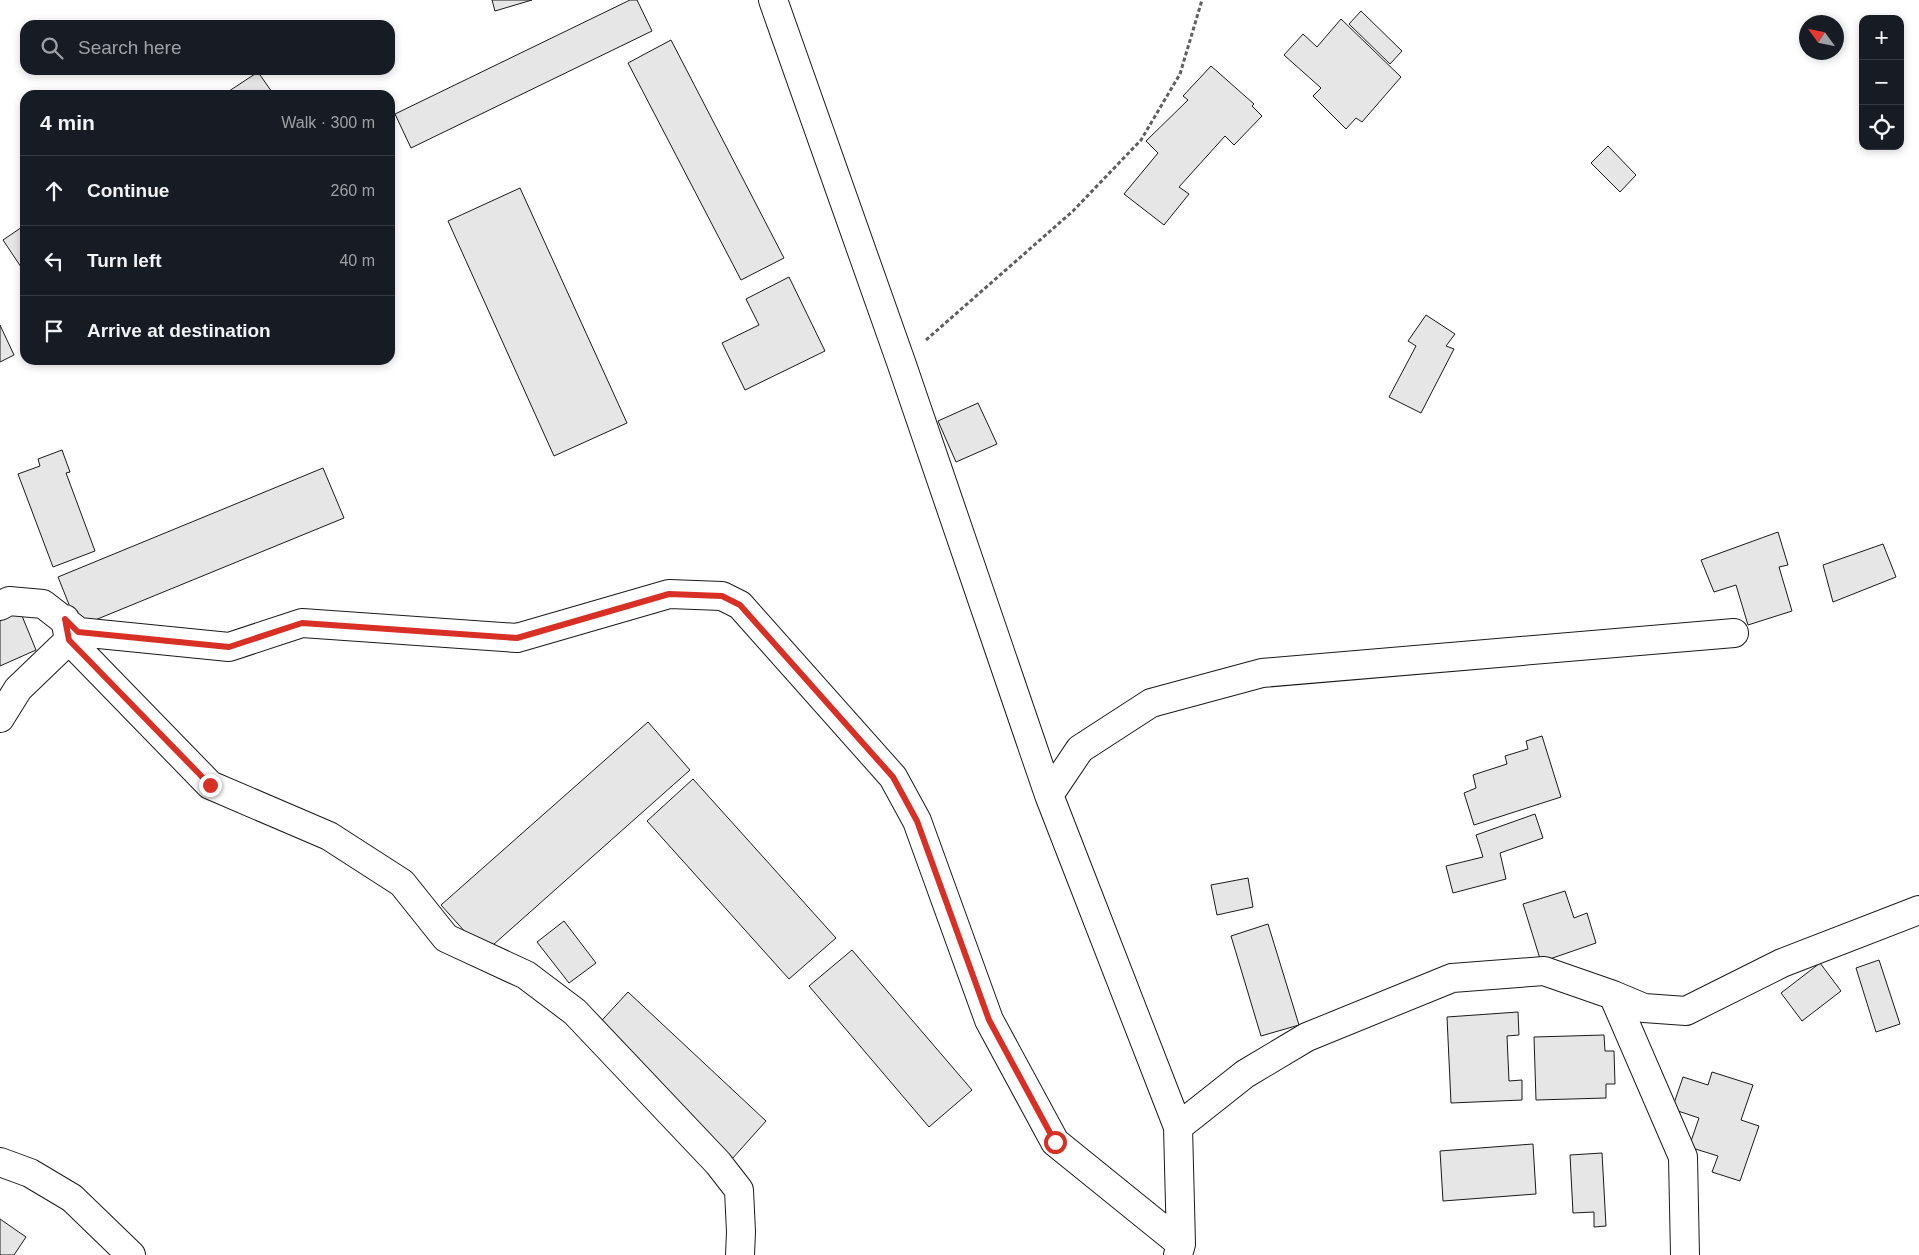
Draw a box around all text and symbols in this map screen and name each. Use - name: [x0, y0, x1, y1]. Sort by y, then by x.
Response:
- north arrow: [1799, 15, 1844, 60]
- map controls: [1859, 15, 1904, 150]
- button: +: [1859, 15, 1904, 60]
- search box: [20, 20, 395, 75]
- icon: search: [38, 34, 66, 62]
- text: Search here: [78, 37, 182, 58]
- button: −: [1859, 60, 1904, 105]
- button: locate: [1859, 105, 1904, 150]
- text: 4 min: [40, 111, 95, 134]
- text: Walk · 300 m: [281, 114, 375, 131]
- icon: ahead: [40, 177, 68, 205]
- text: Continue: [87, 180, 169, 201]
- text: 260 m: [331, 182, 375, 199]
- icon: left: [40, 247, 68, 275]
- text: Turn left: [87, 250, 162, 271]
- text: 40 m: [339, 252, 375, 269]
- icon: arrive: [40, 317, 68, 345]
- text: Arrive at destination: [87, 320, 271, 341]
- route end: [199, 774, 222, 797]
- route start: [1044, 1131, 1067, 1154]

